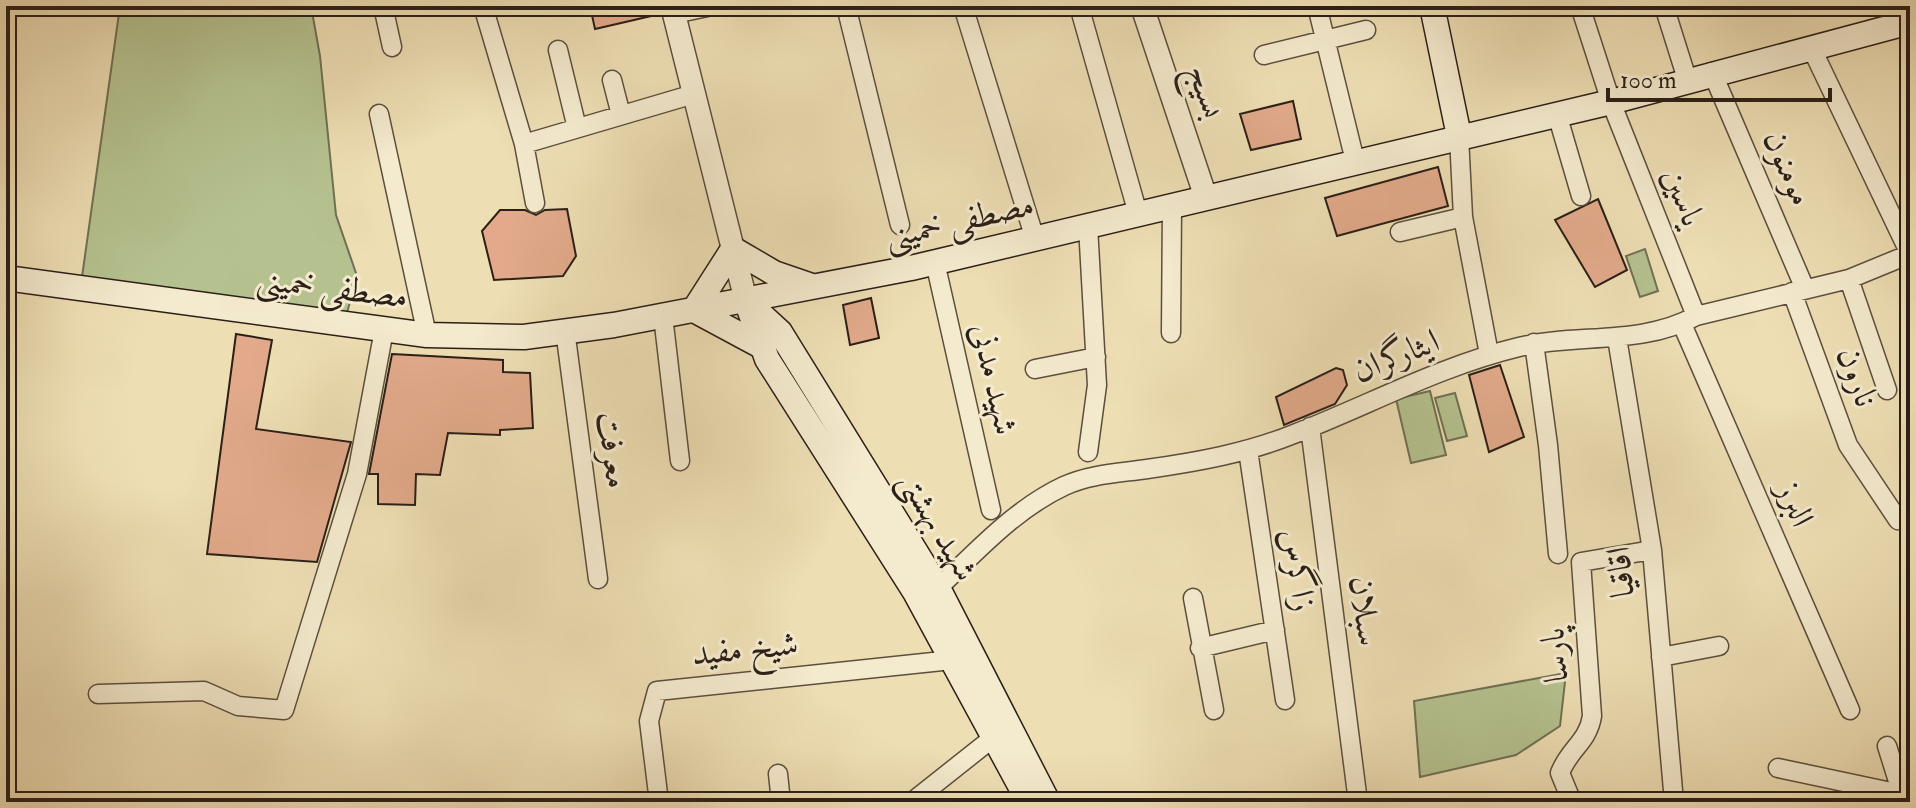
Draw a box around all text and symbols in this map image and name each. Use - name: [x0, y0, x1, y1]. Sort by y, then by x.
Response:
- scale bar: [1608, 52, 1830, 102]
- street label: بسیج: [1170, 59, 1235, 126]
- text: 100 m: [1620, 65, 1677, 96]
- street label: مومنون: [1753, 124, 1823, 212]
- street label: یاسین: [1652, 161, 1715, 234]
- street label: مصطفی خمینی: [880, 183, 1038, 261]
- street label: مصطفی خمینی: [254, 257, 410, 321]
- street label: ایثارگران: [1345, 317, 1446, 393]
- street label: شهید مدنی: [960, 319, 1028, 439]
- street label: نارون: [1826, 341, 1888, 413]
- street label: معرفت: [587, 409, 639, 491]
- street label: شهید بهشتی: [887, 463, 988, 590]
- street label: البرز: [1765, 472, 1824, 533]
- street label: زاگرس: [1270, 525, 1328, 615]
- street label: اقاقیا: [1597, 544, 1645, 600]
- street label: سبلان: [1339, 573, 1391, 649]
- street label: شیخ مفید: [690, 622, 801, 684]
- street label: پارسا: [1531, 624, 1581, 684]

